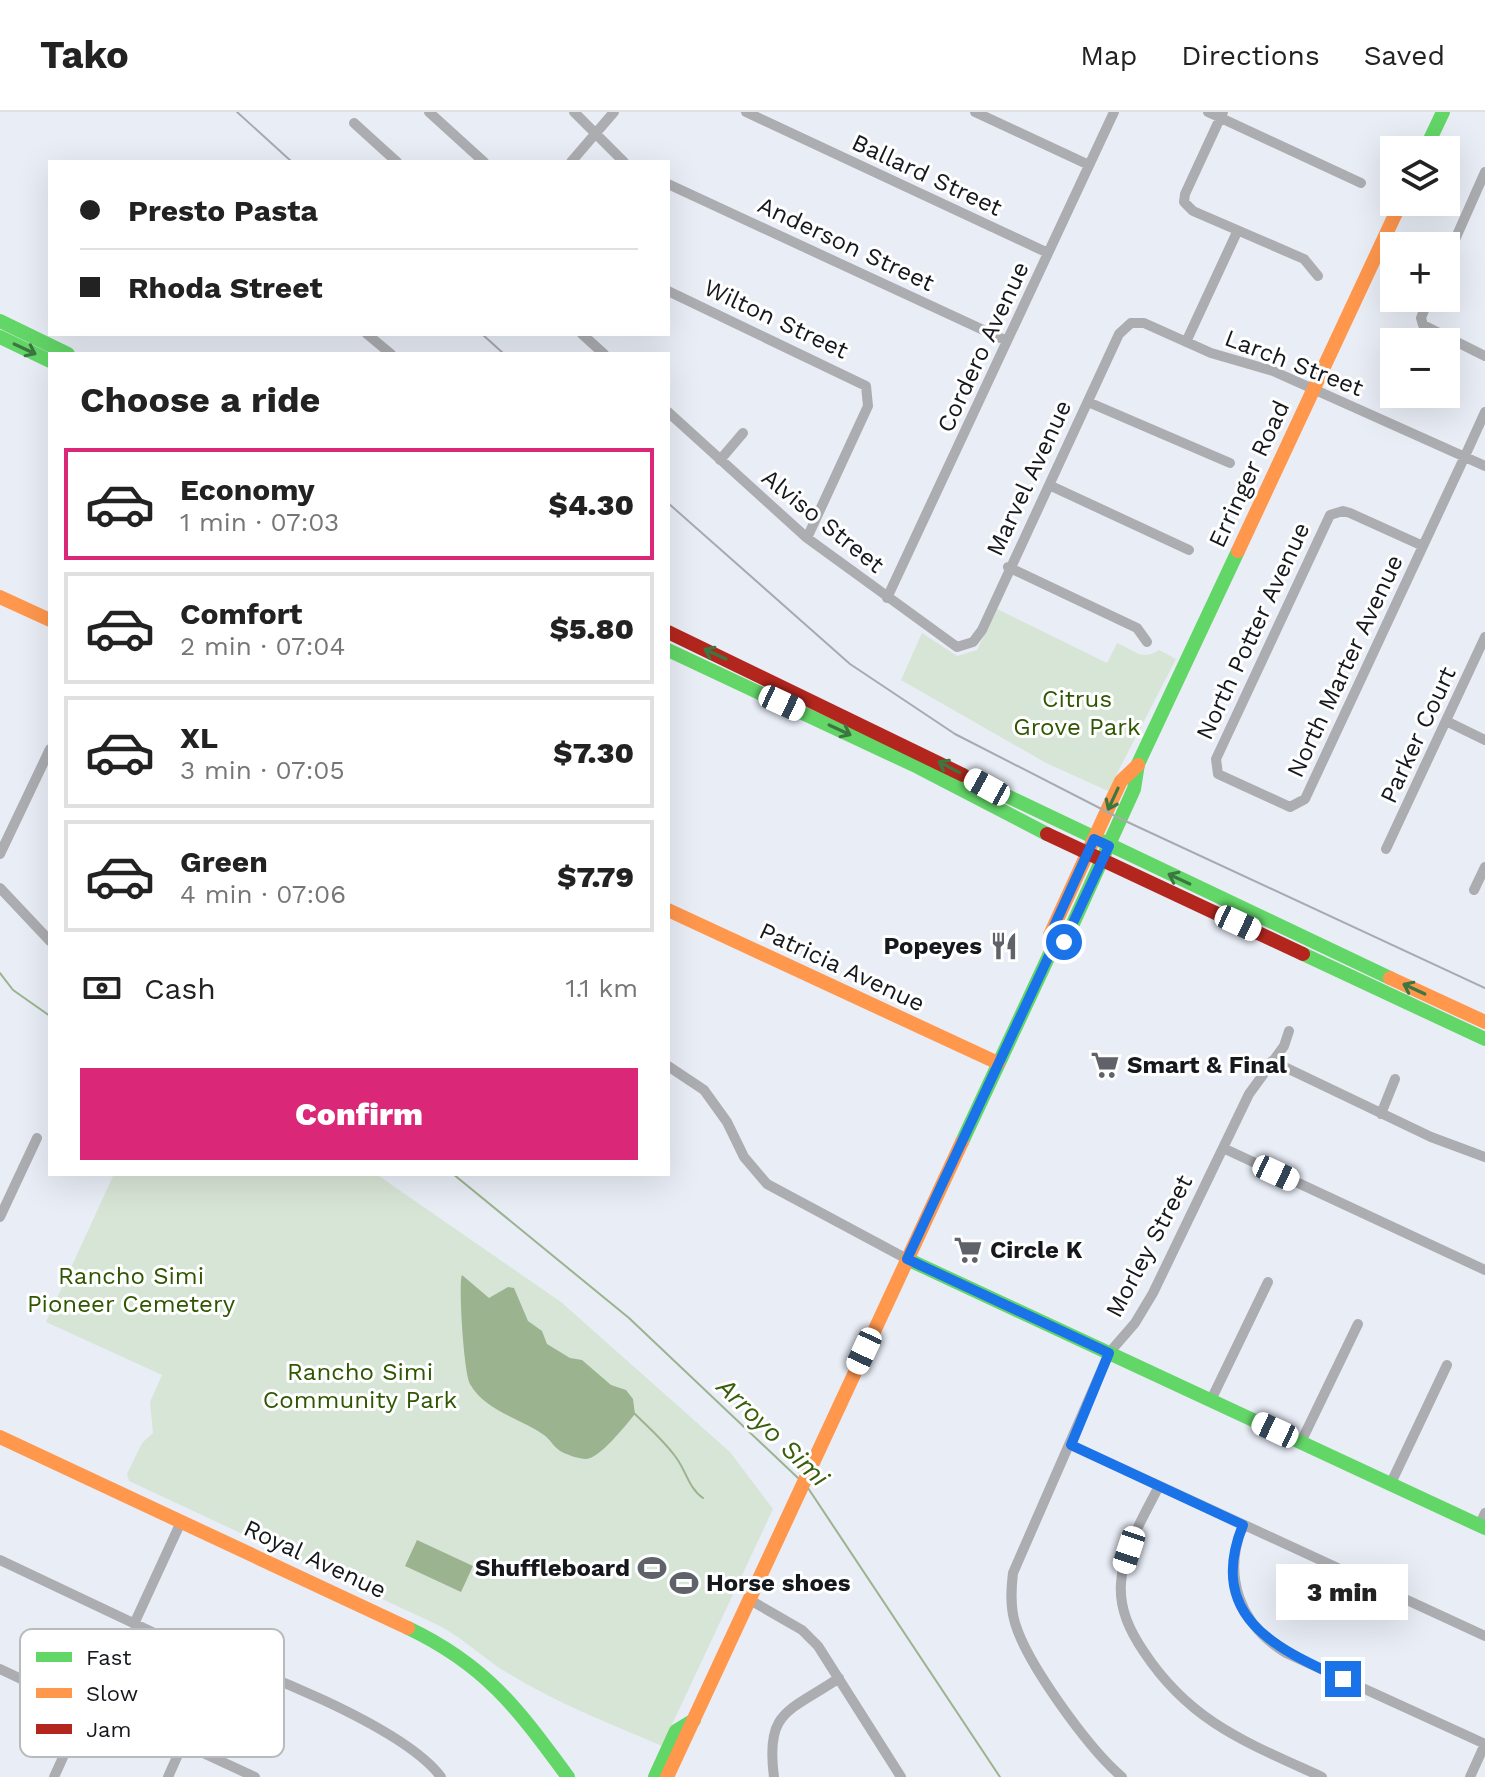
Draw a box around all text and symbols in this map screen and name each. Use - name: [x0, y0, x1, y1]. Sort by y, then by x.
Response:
- text: Tako: [40, 33, 129, 77]
- text: Map: [1080, 39, 1137, 72]
- text: Directions: [1181, 39, 1320, 72]
- text: Saved: [1364, 39, 1445, 72]
- street label: Ballard Street: [847, 128, 1007, 222]
- map controls: [1380, 136, 1460, 408]
- button: layers: [1380, 136, 1460, 216]
- street label: Anderson Street: [753, 191, 939, 297]
- text: Presto Pasta: [128, 193, 318, 228]
- button: +: [1380, 232, 1460, 312]
- street label: Cordero Avenue: [931, 257, 1035, 437]
- text: Rhoda Street: [128, 270, 323, 305]
- street label: Wilton Street: [699, 273, 853, 365]
- street label: Larch Street: [1221, 324, 1367, 402]
- button: −: [1380, 328, 1460, 408]
- one-way arrow: [13, 342, 37, 357]
- text: Choose a ride: [80, 379, 320, 421]
- street label: Marvel Avenue: [981, 396, 1077, 560]
- street label: Erringer Road: [1203, 396, 1295, 552]
- street label: Alviso Street: [756, 463, 890, 579]
- icon: car: [84, 468, 156, 540]
- text: Economy: [180, 472, 315, 507]
- text: $4.30: [548, 487, 634, 522]
- text: 1 min · 07:03: [180, 507, 339, 537]
- street label: North Potter Avenue: [1190, 518, 1316, 744]
- street label: North Marter Avenue: [1281, 550, 1409, 782]
- icon: car: [84, 592, 156, 664]
- text: Comfort: [180, 596, 302, 631]
- text: $5.80: [550, 611, 634, 646]
- text: 2 min · 07:04: [180, 631, 345, 661]
- one-way arrow: [703, 646, 727, 661]
- street label: Parker Court: [1374, 662, 1462, 808]
- car: [755, 682, 809, 724]
- park label: Citrus Grove Park: [1013, 685, 1141, 741]
- icon: car: [84, 716, 156, 788]
- text: XL: [180, 720, 218, 755]
- one-way arrow: [828, 723, 852, 738]
- text: $7.30: [553, 735, 634, 770]
- text: 3 min · 07:05: [180, 755, 345, 785]
- one-way arrow: [938, 758, 962, 774]
- car: [960, 765, 1014, 809]
- one-way arrow: [1104, 787, 1119, 811]
- icon: car: [84, 840, 156, 912]
- text: Green: [180, 844, 268, 879]
- text: $7.79: [557, 859, 634, 894]
- one-way arrow: [1167, 871, 1191, 886]
- text: 4 min · 07:06: [180, 879, 346, 909]
- car: [1211, 902, 1265, 944]
- street label: Patricia Avenue: [755, 916, 929, 1018]
- route start: [1046, 924, 1082, 960]
- restaurant icon: Popeyes: [989, 931, 1019, 961]
- place label: Popeyes: [883, 932, 982, 960]
- icon: cash: [80, 966, 124, 1010]
- text: Cash: [144, 971, 216, 1006]
- text: 1.1 km: [565, 973, 638, 1003]
- one-way arrow: [1403, 981, 1427, 996]
- supermarket icon: Smart & Final: [1090, 1050, 1120, 1080]
- place label: Smart & Final: [1127, 1051, 1287, 1079]
- button: Confirm: [80, 1068, 638, 1160]
- car: [1249, 1152, 1303, 1194]
- street label: Morley Street: [1100, 1170, 1198, 1322]
- supermarket icon: Circle K: [953, 1235, 983, 1265]
- place label: Circle K: [990, 1236, 1083, 1264]
- park label: Rancho Simi Pioneer Cemetery: [27, 1262, 236, 1318]
- car: [843, 1324, 885, 1378]
- park label: Rancho Simi Community Park: [263, 1358, 458, 1414]
- water label: Arroyo Simi: [710, 1371, 836, 1493]
- car: [1248, 1409, 1302, 1451]
- street label: Royal Avenue: [239, 1514, 391, 1604]
- car: [1110, 1523, 1148, 1577]
- sports icon: Shuffleboard: [637, 1553, 667, 1583]
- place label: Shuffleboard: [475, 1554, 630, 1582]
- callout: 3 min: [1277, 1563, 1409, 1619]
- sports icon: Horse shoes: [669, 1568, 699, 1598]
- place label: Horse shoes: [706, 1569, 851, 1597]
- text: 3 min: [1307, 1577, 1377, 1607]
- legend: [20, 1629, 284, 1757]
- text: Fast: [86, 1645, 132, 1670]
- route end: [1325, 1661, 1361, 1697]
- text: Slow: [86, 1681, 138, 1706]
- text: Jam: [86, 1717, 131, 1742]

